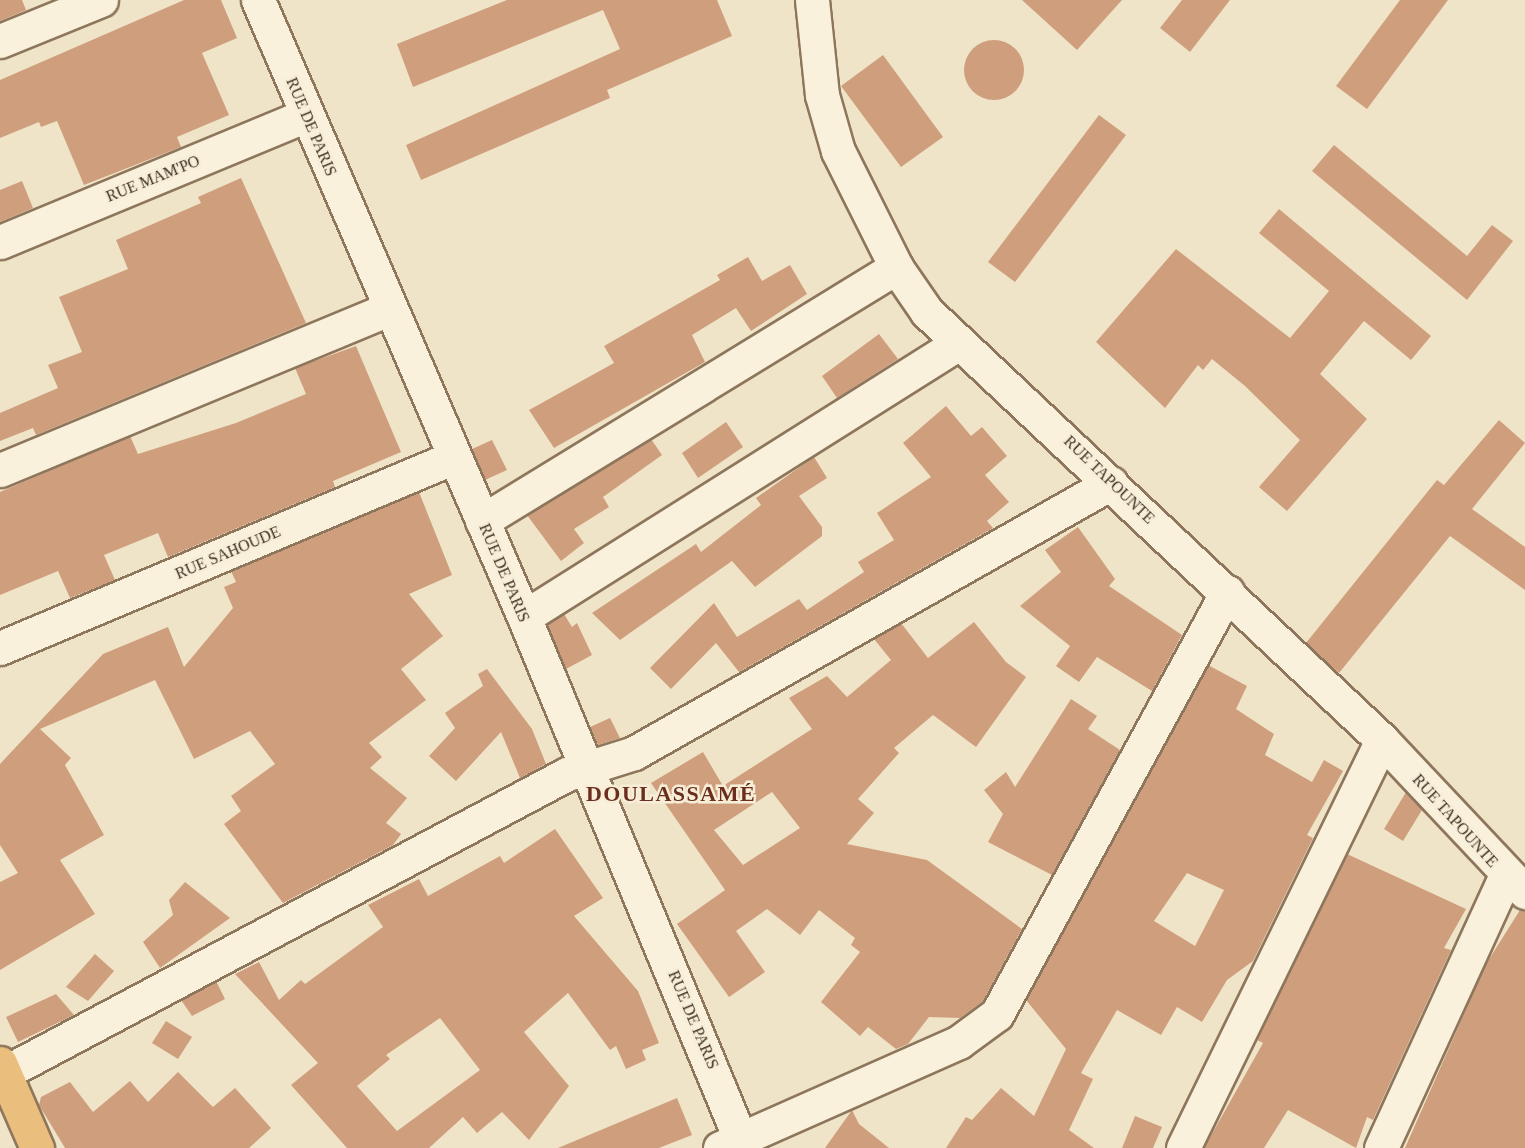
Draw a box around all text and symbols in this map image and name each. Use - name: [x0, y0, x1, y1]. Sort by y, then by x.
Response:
- street label: RUE DE PARIS: [282, 75, 340, 179]
- street label: RUE MAM'PO: [103, 151, 203, 207]
- street label: RUE TAPOUNTE: [1059, 432, 1159, 528]
- street label: RUE DE PARIS: [475, 521, 533, 625]
- street label: RUE SAHOUDE: [172, 522, 284, 584]
- street label: RUE TAPOUNTE: [1408, 770, 1502, 872]
- district label: DOULASSAMÉ: [586, 781, 756, 807]
- street label: RUE DE PARIS: [664, 968, 722, 1072]

